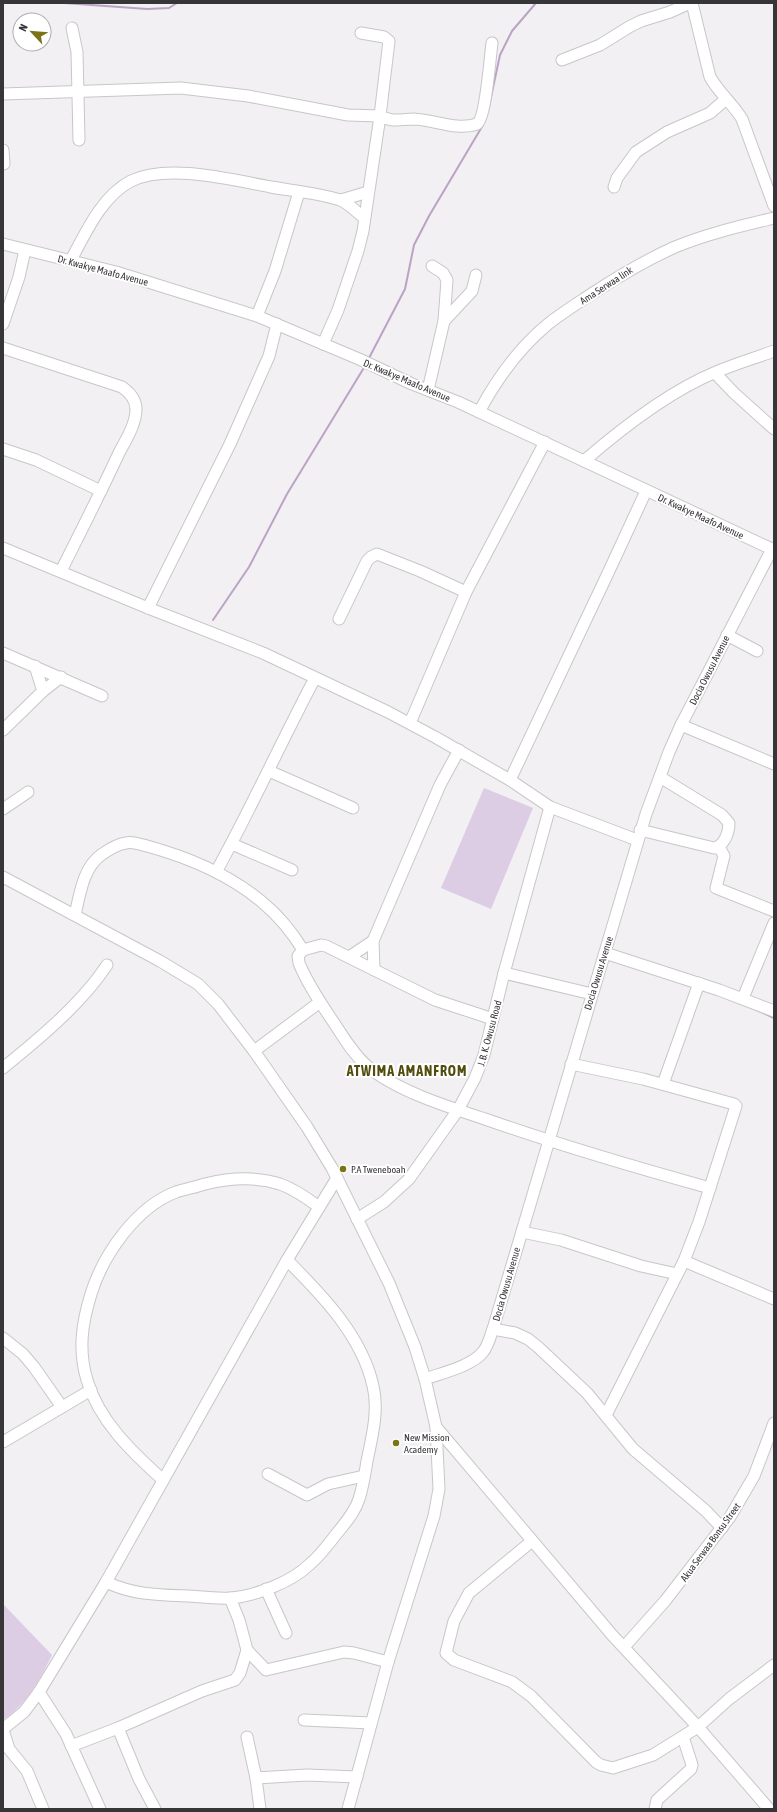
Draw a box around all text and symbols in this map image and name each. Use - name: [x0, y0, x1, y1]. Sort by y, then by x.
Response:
- north arrow: [12, 12, 52, 52]
- text: N: [16, 22, 30, 33]
- street label: Dr. Kwakye Maafo Avenue: [56, 253, 150, 288]
- street label: Ama Serwaa link: [578, 264, 635, 307]
- street label: Dr. Kwakye Maafo Avenue: [362, 357, 452, 404]
- street label: Dr. Kwakye Maafo Avenue: [656, 492, 746, 541]
- street label: Docia Owusu Avenue: [687, 633, 732, 707]
- street label: Docia Owusu Avenue: [582, 935, 615, 1011]
- street label: J. B. K. Owusu Road: [475, 999, 504, 1067]
- district label: ATWIMA AMANFROM: [346, 1063, 467, 1079]
- marker: P.A Tweneboah: [338, 1164, 348, 1174]
- place label: P.A Tweneboah: [351, 1164, 406, 1175]
- street label: Docia Owusu Avenue: [491, 1245, 522, 1322]
- place label: New Mission Academy: [404, 1432, 450, 1455]
- marker: New Mission Academy: [391, 1438, 401, 1448]
- street label: Akua Serwaa Bonsu Street: [678, 1501, 743, 1584]

